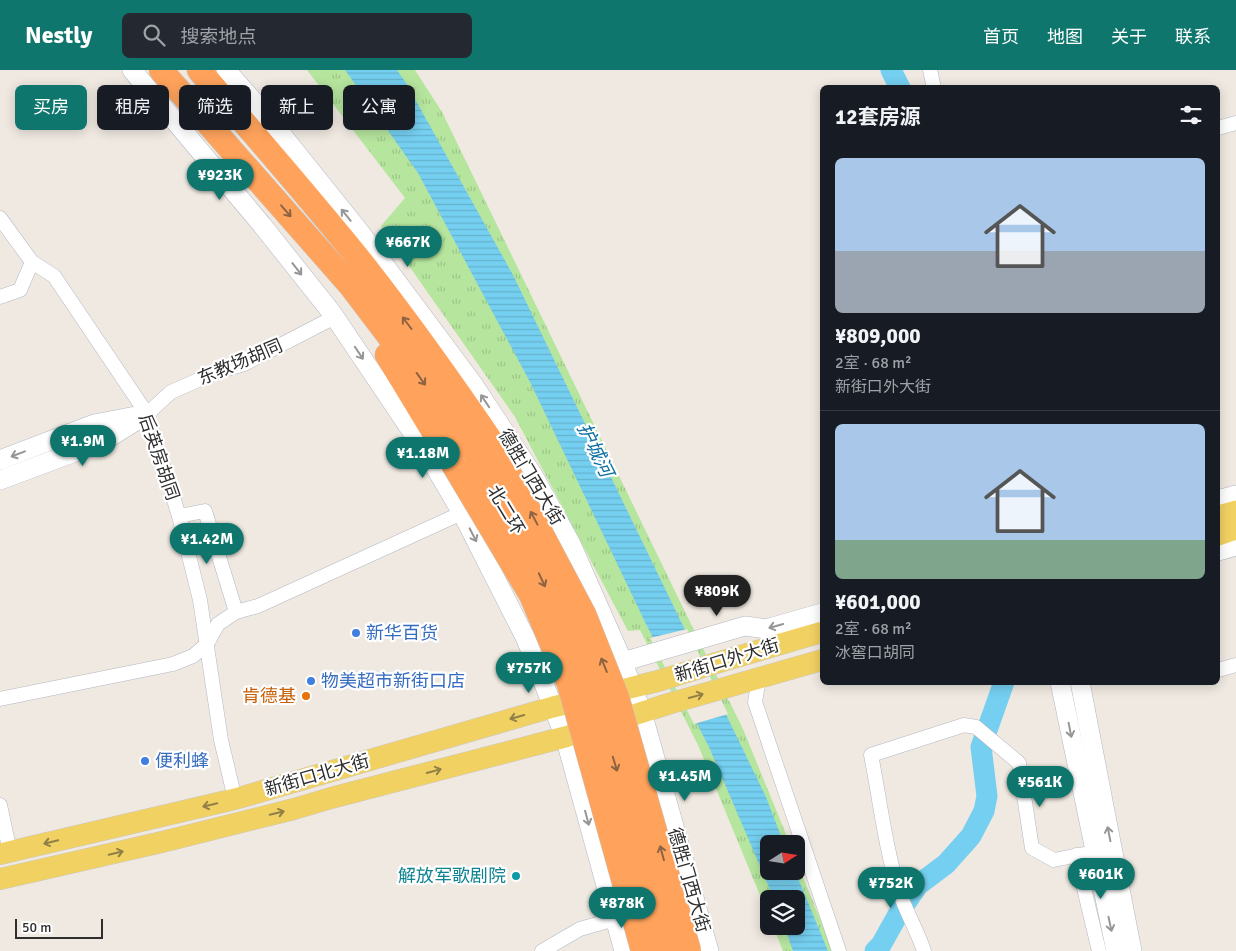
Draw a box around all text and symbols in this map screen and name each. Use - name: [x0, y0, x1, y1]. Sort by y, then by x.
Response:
- search box: [122, 13, 472, 58]
- text: Nestly: [25, 20, 92, 50]
- icon: search: [140, 21, 168, 49]
- text: 搜索地点: [180, 25, 256, 49]
- text: 首页: [983, 26, 1019, 48]
- text: 地图: [1047, 26, 1083, 48]
- text: 关于: [1111, 26, 1147, 48]
- text: 联系: [1175, 26, 1211, 48]
- chip: 买房: [15, 85, 87, 130]
- chip: 租房: [97, 85, 169, 130]
- chip: 筛选: [179, 85, 251, 130]
- chip: 新上: [261, 85, 333, 130]
- chip: 公寓: [343, 85, 415, 130]
- icon: filters: [1177, 101, 1205, 129]
- text: 12套房源: [835, 104, 921, 130]
- pin: ¥923K: [185, 158, 255, 201]
- text: ¥923K: [198, 165, 242, 185]
- icon: home: [975, 191, 1065, 281]
- one-way arrow: [281, 204, 292, 217]
- one-way arrow: [341, 209, 352, 222]
- pin: ¥667K: [373, 226, 443, 268]
- text: ¥667K: [386, 232, 430, 252]
- one-way arrow: [292, 262, 303, 275]
- one-way arrow: [402, 316, 412, 330]
- text: ¥809,000: [835, 323, 921, 349]
- street label: 东教场胡同: [194, 334, 286, 390]
- one-way arrow: [354, 346, 364, 360]
- text: 2室 · 68 m²: [835, 353, 912, 373]
- one-way arrow: [416, 371, 426, 385]
- text: 新街口外大街: [835, 377, 931, 397]
- one-way arrow: [480, 395, 490, 409]
- street label: 后英房胡同: [134, 411, 184, 503]
- water label: 护城河: [572, 419, 620, 484]
- pin: ¥1.9M: [48, 424, 118, 467]
- street label: 德胜门西大街: [494, 425, 568, 529]
- text: ¥1.9M: [61, 431, 105, 451]
- pin: ¥1.18M: [382, 436, 464, 479]
- text: ¥1.18M: [397, 443, 449, 463]
- one-way arrow: [10, 450, 26, 459]
- icon: home: [975, 456, 1065, 546]
- street label: 北二环: [483, 481, 529, 539]
- one-way arrow: [529, 511, 539, 526]
- pin: ¥1.42M: [166, 522, 248, 565]
- one-way arrow: [469, 527, 478, 542]
- text: ¥1.42M: [181, 529, 233, 549]
- one-way arrow: [538, 572, 548, 587]
- pin: ¥809K: [682, 574, 752, 617]
- text: ¥809K: [695, 581, 739, 601]
- text: ¥601,000: [835, 589, 921, 615]
- text: 2室 · 68 m²: [835, 619, 912, 639]
- place label: 新华百货: [366, 622, 438, 644]
- one-way arrow: [768, 622, 784, 632]
- marker: 新华百货: [350, 627, 362, 639]
- street label: 新街口外大街: [672, 634, 782, 686]
- text: 冰窖口胡同: [835, 643, 915, 663]
- pin: ¥757K: [494, 652, 564, 694]
- text: ¥757K: [507, 658, 551, 678]
- one-way arrow: [599, 658, 609, 673]
- place label: 物美超市新街口店: [321, 670, 465, 692]
- marker: 物美超市新街口店: [305, 675, 317, 687]
- place label: 肯德基: [242, 685, 296, 707]
- marker: 肯德基: [300, 690, 312, 702]
- one-way arrow: [687, 691, 703, 701]
- one-way arrow: [510, 712, 526, 722]
- one-way arrow: [1066, 722, 1075, 738]
- place label: 便利蜂: [155, 750, 209, 772]
- street label: 新街口北大街: [262, 750, 372, 800]
- marker: 便利蜂: [139, 755, 151, 767]
- one-way arrow: [610, 755, 620, 771]
- pin: ¥1.45M: [644, 760, 726, 802]
- one-way arrow: [426, 766, 442, 775]
- text: ¥1.45M: [659, 766, 711, 786]
- pin: ¥561K: [1005, 766, 1075, 808]
- text: ¥561K: [1018, 772, 1062, 792]
- one-way arrow: [202, 801, 218, 810]
- one-way arrow: [269, 808, 285, 817]
- one-way arrow: [582, 810, 592, 826]
- street label: 德胜门西大街: [664, 825, 714, 935]
- one-way arrow: [1104, 827, 1114, 843]
- north arrow: [760, 835, 805, 880]
- map controls: [760, 835, 805, 935]
- one-way arrow: [44, 838, 60, 847]
- one-way arrow: [657, 846, 667, 862]
- one-way arrow: [107, 848, 123, 857]
- pin: ¥601K: [1066, 858, 1136, 900]
- text: ¥601K: [1079, 864, 1123, 884]
- place label: 解放军歌剧院: [398, 865, 506, 887]
- pin: ¥752K: [856, 866, 926, 909]
- marker: 解放军歌剧院: [510, 870, 522, 882]
- text: ¥752K: [869, 873, 913, 893]
- pin: ¥878K: [587, 886, 657, 929]
- button: layers: [760, 890, 805, 935]
- text: ¥878K: [600, 893, 644, 913]
- one-way arrow: [1106, 915, 1115, 931]
- scale bar: [15, 916, 102, 939]
- text: 50 m: [22, 919, 51, 936]

